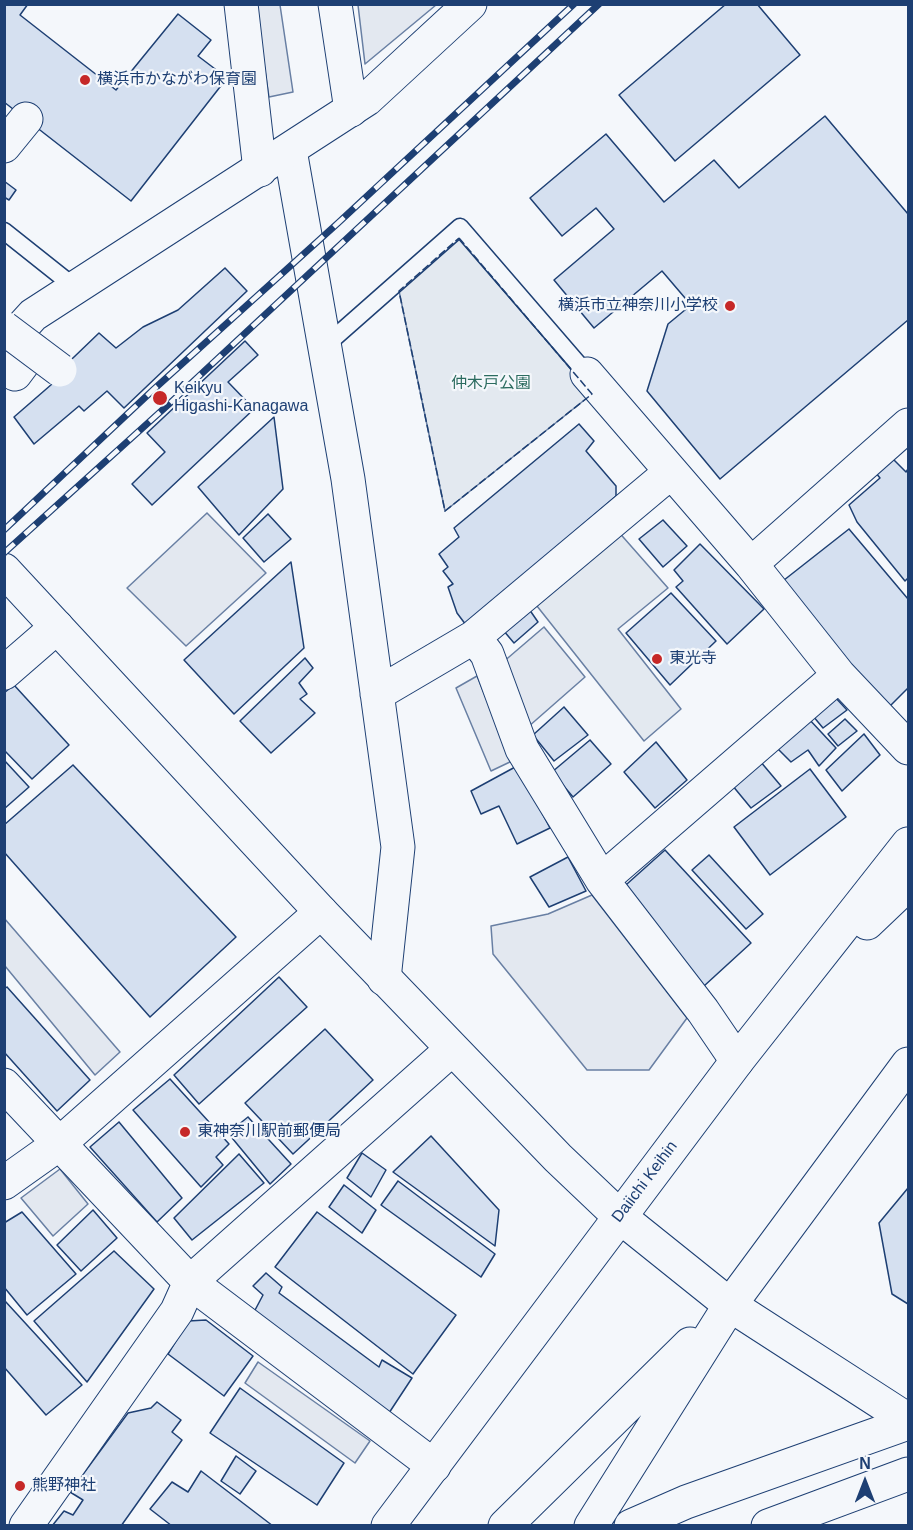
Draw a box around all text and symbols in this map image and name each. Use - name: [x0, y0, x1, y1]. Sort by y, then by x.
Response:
- place label: 横浜市かながわ保育園: [97, 70, 257, 90]
- marker: 横浜市かながわ保育園: [78, 73, 92, 87]
- place label: 横浜市立神奈川小学校: [558, 296, 718, 316]
- marker: 横浜市立神奈川小学校: [723, 299, 737, 313]
- park label: 仲木戸公園: [451, 374, 531, 394]
- place label: Keikyu Higashi-Kanagawa: [174, 379, 308, 417]
- marker: Keikyu Higashi-Kanagawa: [151, 389, 169, 407]
- place label: 東光寺: [669, 649, 717, 669]
- marker: 東光寺: [650, 652, 664, 666]
- place label: 東神奈川駅前郵便局: [197, 1122, 341, 1142]
- marker: 東神奈川駅前郵便局: [178, 1125, 192, 1139]
- street label: Daiichi Keihin: [608, 1138, 682, 1226]
- north arrow: [835, 1452, 895, 1512]
- text: N: [859, 1455, 871, 1472]
- place label: 熊野神社: [32, 1476, 96, 1496]
- marker: 熊野神社: [13, 1479, 27, 1493]

